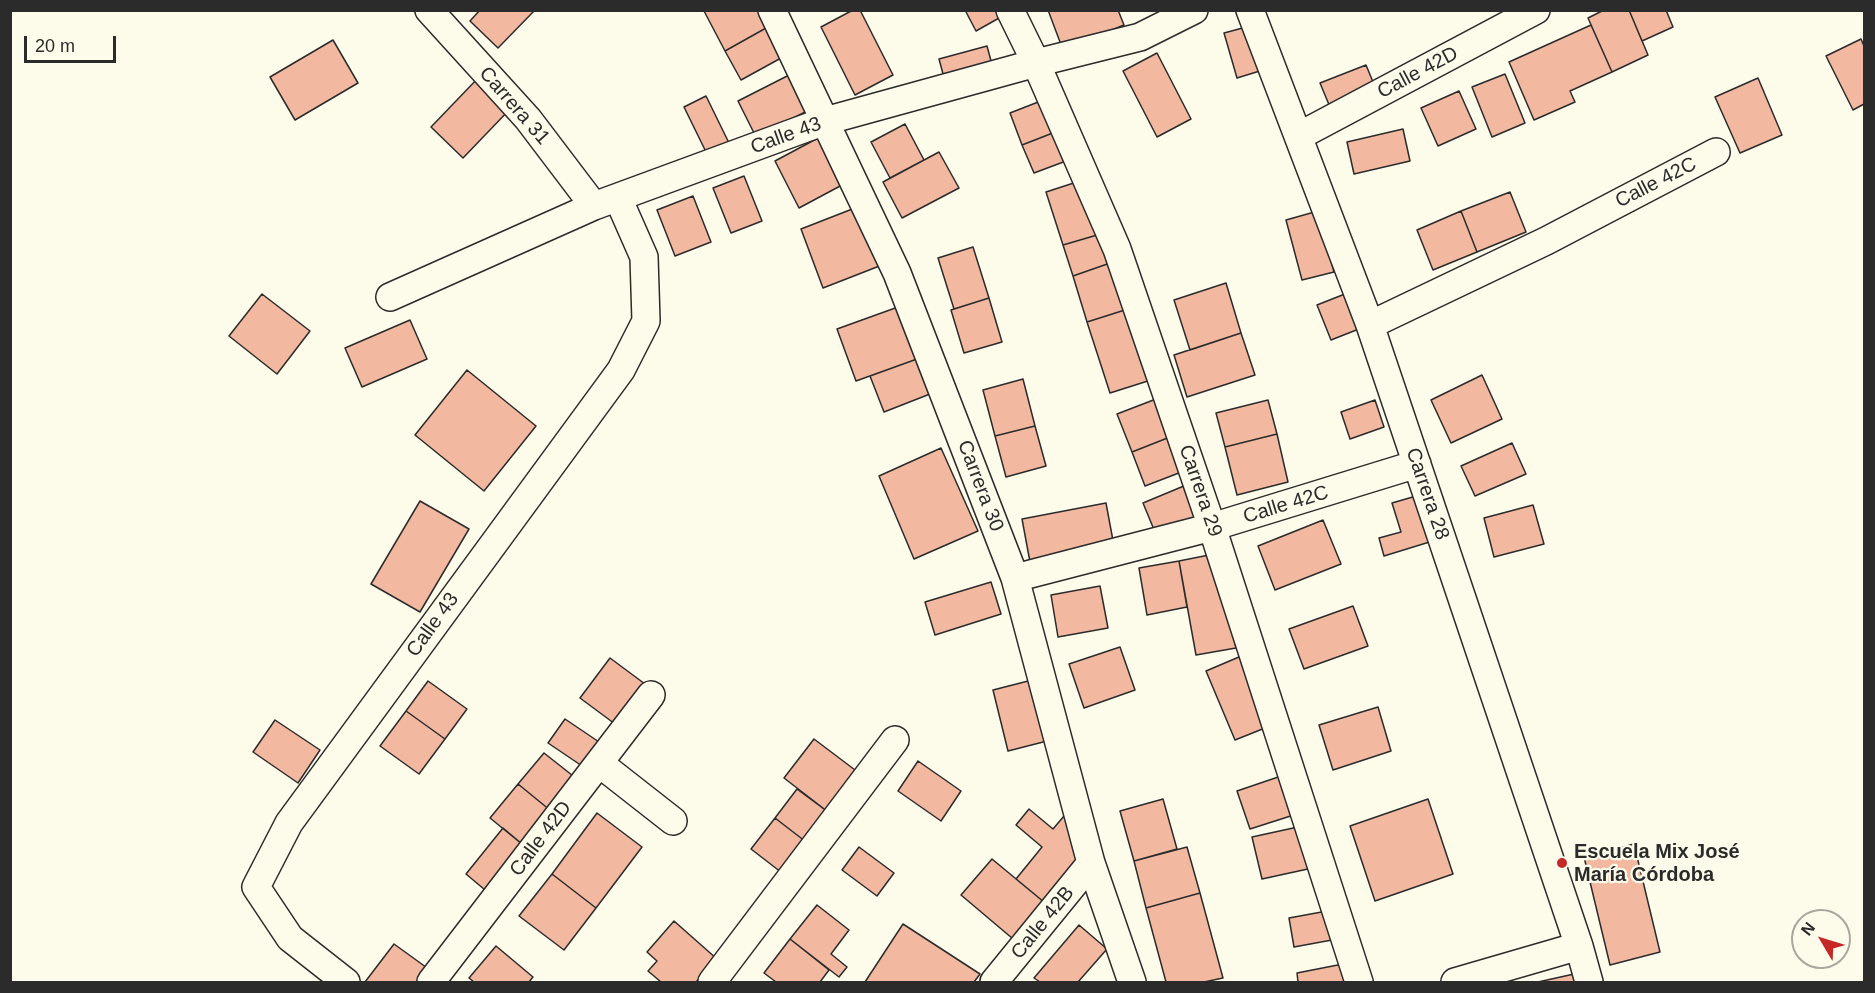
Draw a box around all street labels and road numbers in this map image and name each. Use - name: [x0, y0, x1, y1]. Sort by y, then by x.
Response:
- street label: Calle 42D: [1374, 42, 1462, 104]
- street label: Carrera 31: [474, 62, 554, 150]
- street label: Calle 43: [747, 112, 825, 160]
- street label: Calle 42C: [1611, 152, 1701, 214]
- street label: Carrera 30: [952, 437, 1008, 535]
- street label: Carrera 29: [1173, 442, 1227, 540]
- street label: Carrera 28: [1400, 445, 1454, 543]
- street label: Calle 42C: [1240, 481, 1332, 529]
- street label: Calle 43: [402, 588, 464, 662]
- street label: Calle 42D: [505, 797, 577, 881]
- street label: Calle 42B: [1006, 882, 1080, 964]

